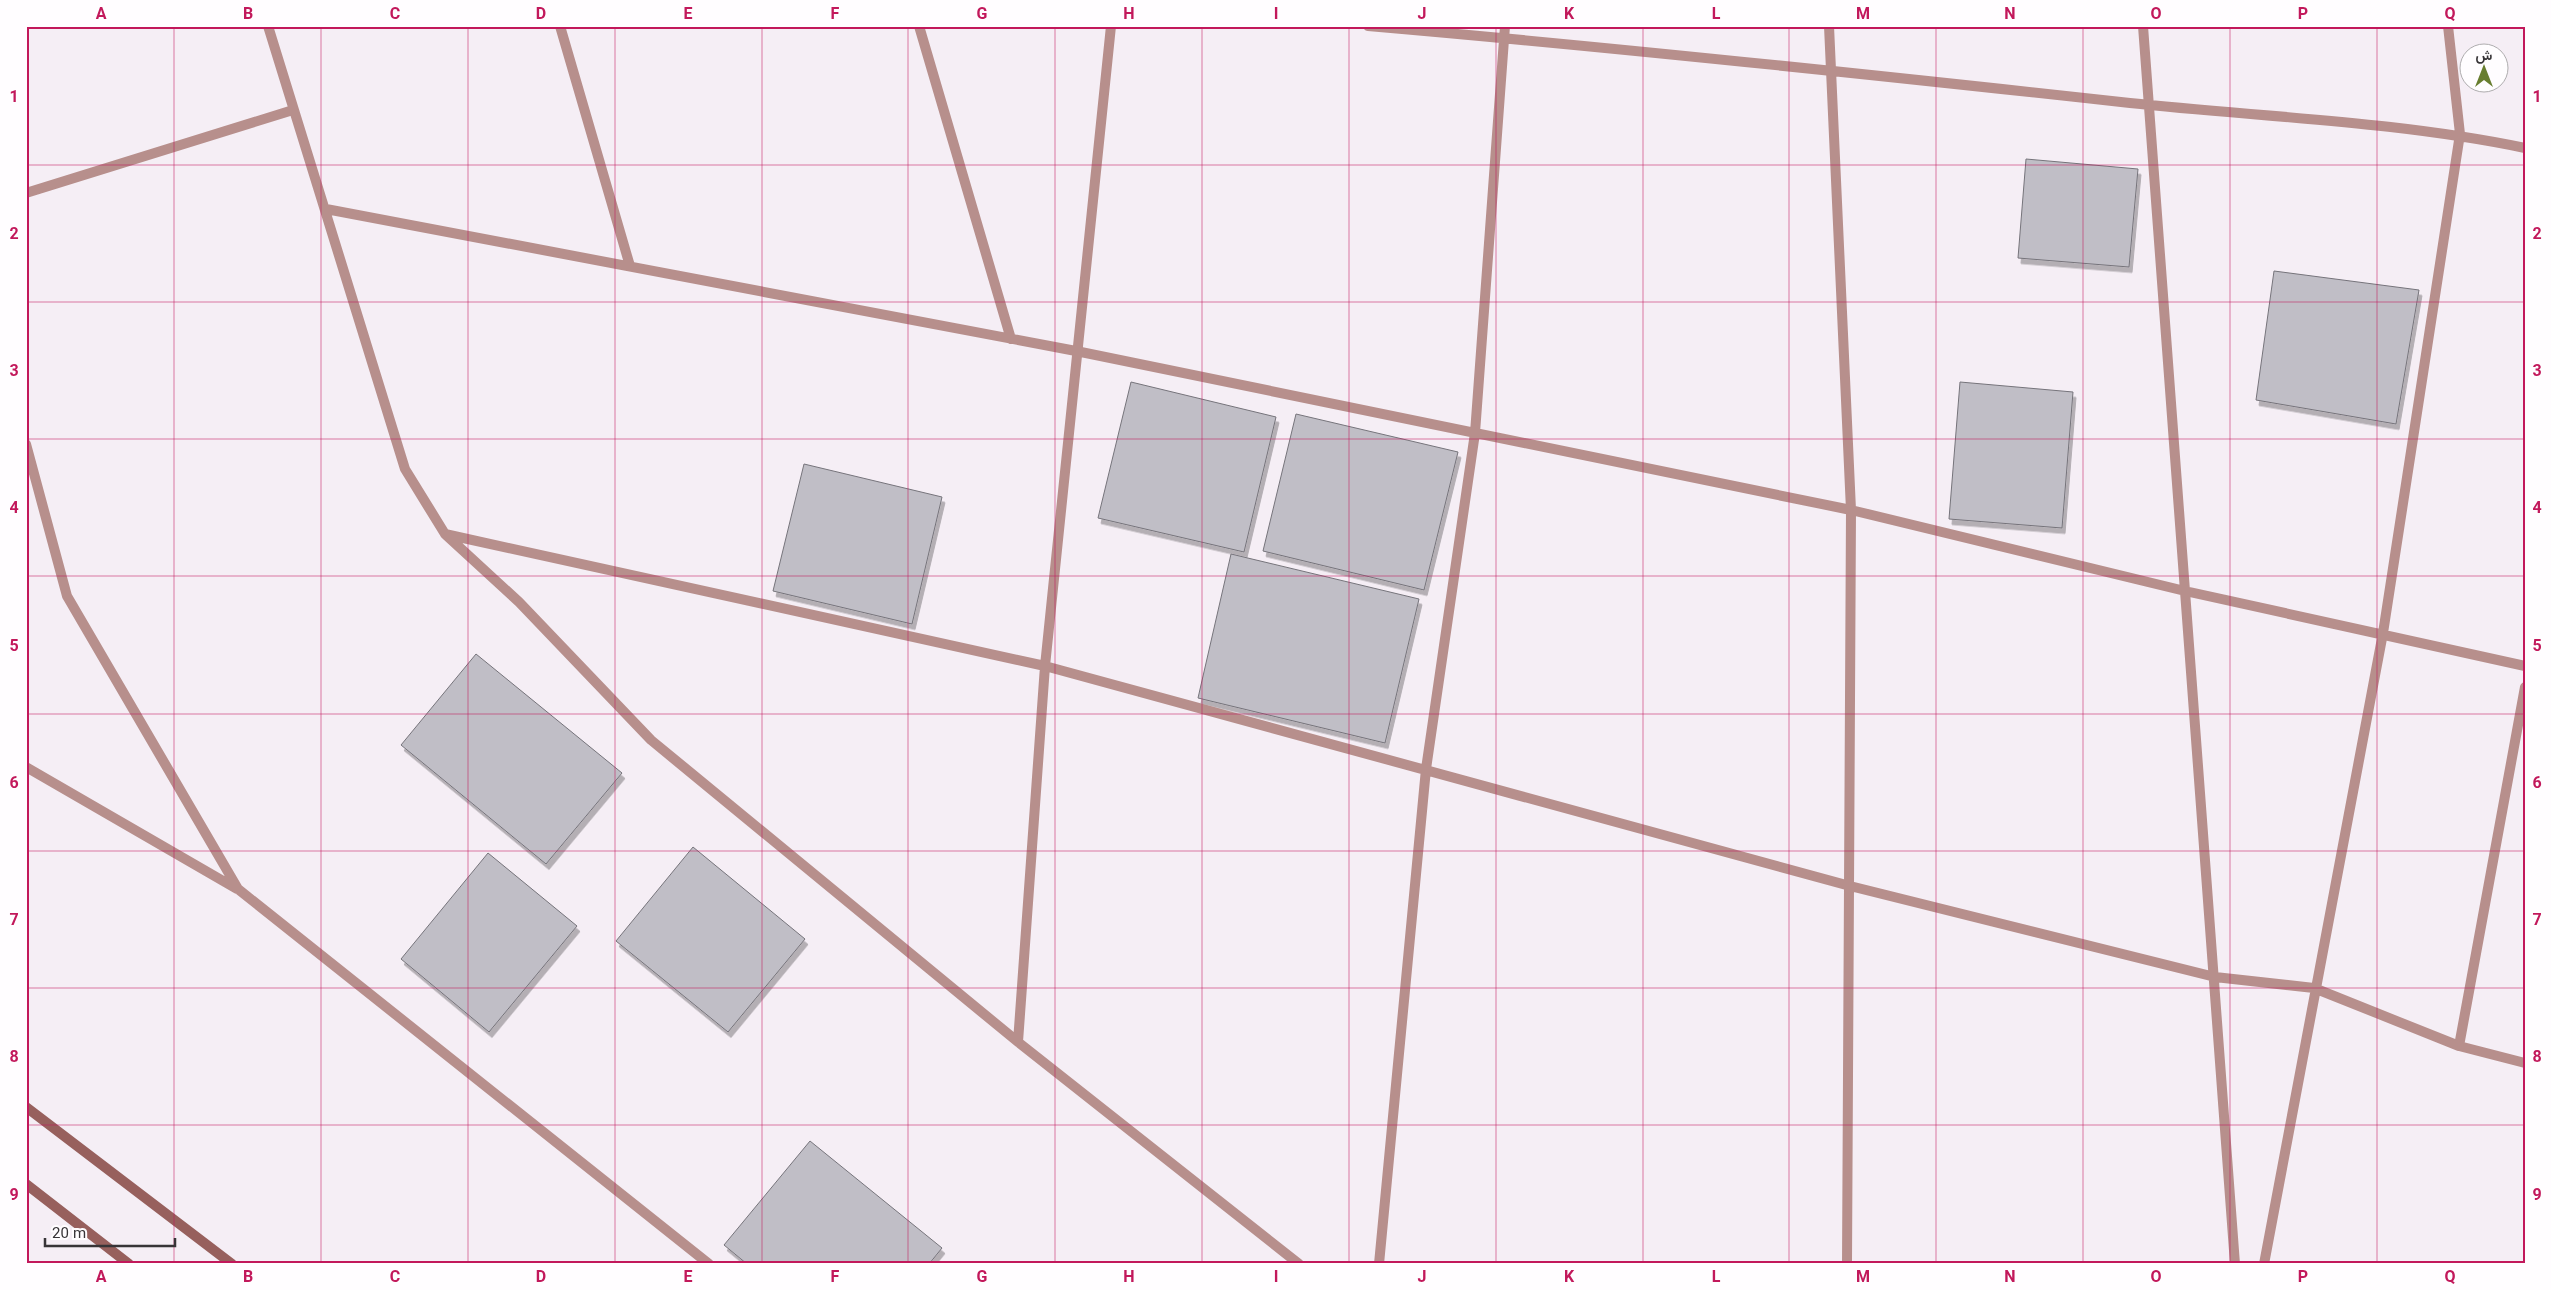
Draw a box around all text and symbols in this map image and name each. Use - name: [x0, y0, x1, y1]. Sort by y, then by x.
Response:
- text: A: [96, 3, 107, 28]
- text: B: [243, 3, 253, 28]
- text: C: [390, 3, 400, 28]
- text: D: [536, 3, 546, 28]
- text: E: [684, 3, 693, 28]
- text: F: [831, 3, 840, 28]
- text: G: [977, 3, 988, 28]
- text: H: [1123, 3, 1135, 28]
- text: I: [1274, 3, 1278, 28]
- text: J: [1418, 3, 1426, 28]
- text: K: [1564, 3, 1575, 28]
- text: L: [1712, 3, 1721, 28]
- text: M: [1856, 3, 1870, 28]
- text: N: [2004, 3, 2016, 28]
- text: O: [2150, 3, 2162, 28]
- text: P: [2298, 3, 2308, 28]
- text: Q: [2444, 3, 2456, 28]
- north arrow: [2458, 42, 2508, 92]
- text: ش: [2476, 46, 2493, 68]
- text: 1: [9, 86, 19, 111]
- text: 1: [2532, 86, 2542, 111]
- text: 2: [9, 223, 19, 248]
- text: 2: [2532, 223, 2542, 248]
- text: 3: [9, 360, 19, 385]
- text: 3: [2532, 360, 2542, 385]
- text: 4: [9, 497, 19, 522]
- text: 4: [2532, 497, 2542, 522]
- text: 5: [9, 635, 19, 660]
- text: 5: [2532, 635, 2542, 660]
- text: 6: [9, 772, 19, 797]
- text: 6: [2532, 772, 2542, 797]
- text: 7: [9, 909, 19, 934]
- text: 7: [2532, 909, 2542, 934]
- text: 8: [9, 1046, 19, 1071]
- text: 8: [2532, 1046, 2542, 1071]
- text: 9: [9, 1184, 19, 1209]
- text: 9: [2532, 1184, 2542, 1209]
- scale bar: [45, 1215, 175, 1247]
- text: 20 m: [52, 1223, 86, 1246]
- text: A: [96, 1266, 107, 1290]
- text: B: [243, 1266, 253, 1290]
- text: C: [390, 1266, 400, 1290]
- text: D: [536, 1266, 546, 1290]
- text: E: [684, 1266, 693, 1290]
- text: F: [831, 1266, 840, 1290]
- text: G: [977, 1266, 988, 1290]
- text: H: [1123, 1266, 1135, 1290]
- text: I: [1274, 1266, 1278, 1290]
- text: J: [1418, 1266, 1426, 1290]
- text: K: [1564, 1266, 1575, 1290]
- text: L: [1712, 1266, 1721, 1290]
- text: M: [1856, 1266, 1870, 1290]
- text: N: [2004, 1266, 2016, 1290]
- text: O: [2150, 1266, 2162, 1290]
- text: P: [2298, 1266, 2308, 1290]
- text: Q: [2444, 1266, 2456, 1290]

